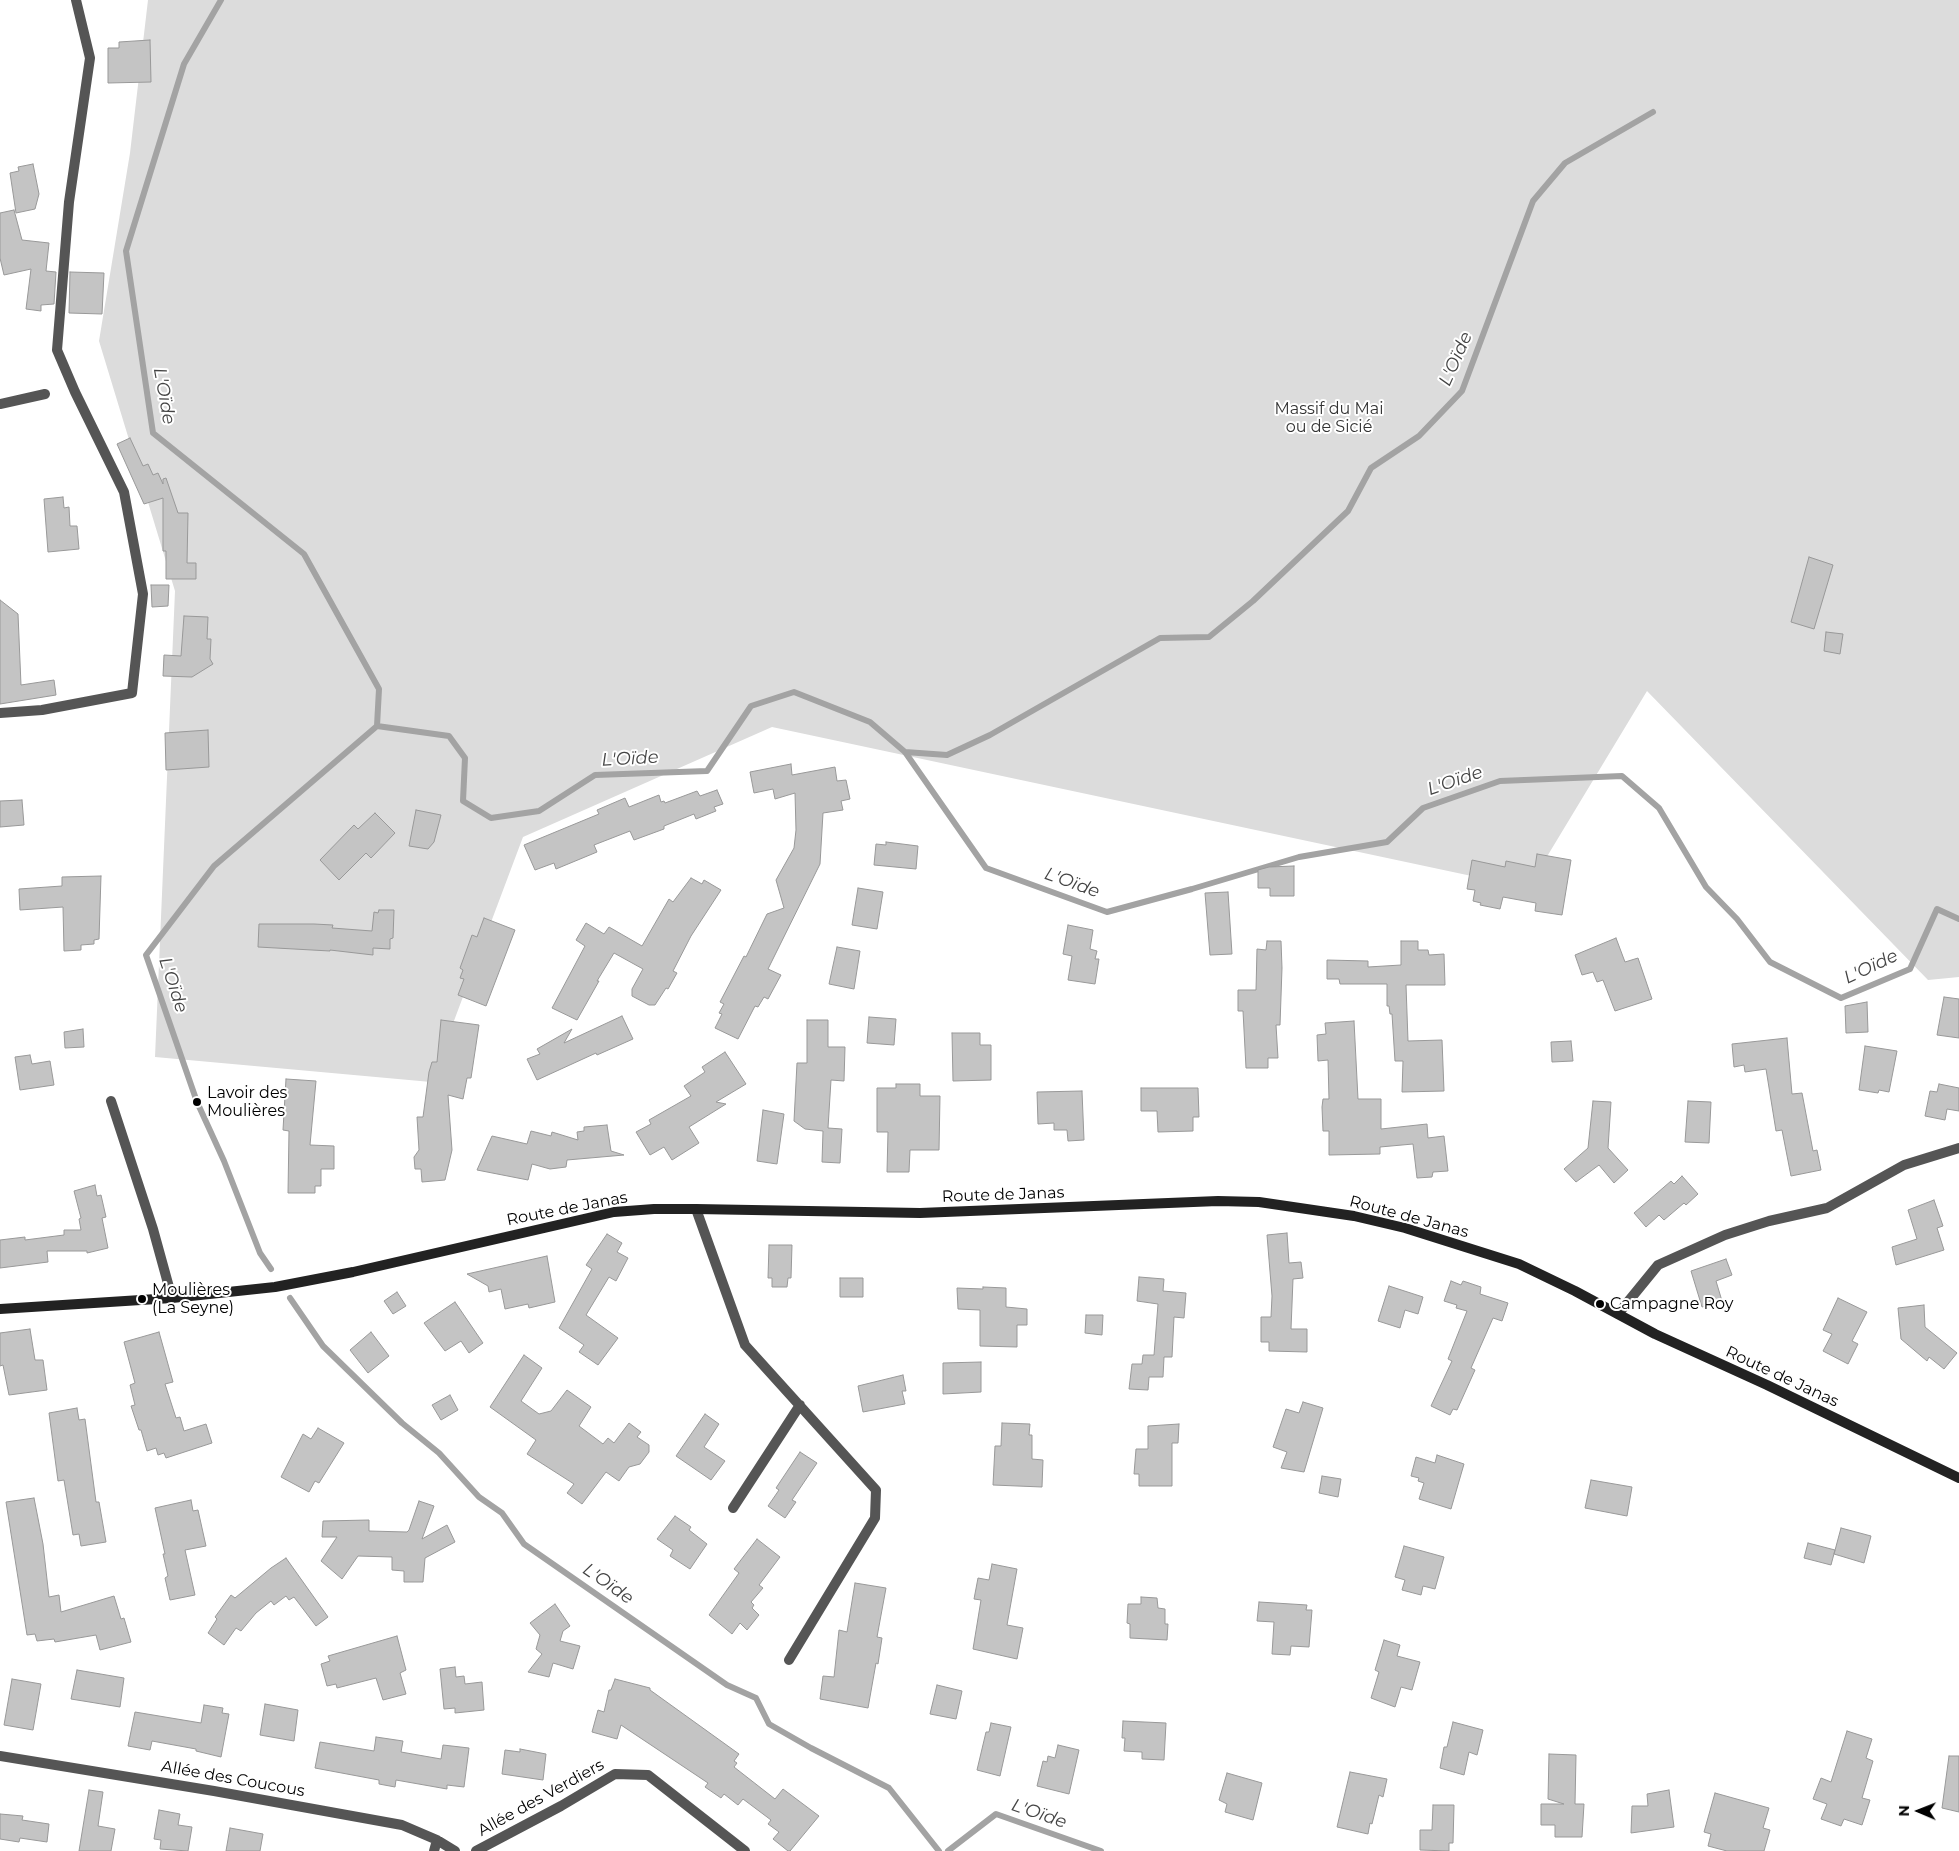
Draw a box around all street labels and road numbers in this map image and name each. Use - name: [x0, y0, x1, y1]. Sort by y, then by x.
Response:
- street label: Route de Janas: [941, 1183, 1065, 1207]
- street label: Route de Janas: [505, 1188, 629, 1230]
- street label: Route de Janas: [1347, 1192, 1471, 1242]
- street label: Route de Janas: [1722, 1342, 1842, 1412]
- street label: Allée des Verdiers: [475, 1755, 607, 1841]
- street label: Allée des Coucous: [160, 1757, 306, 1801]

